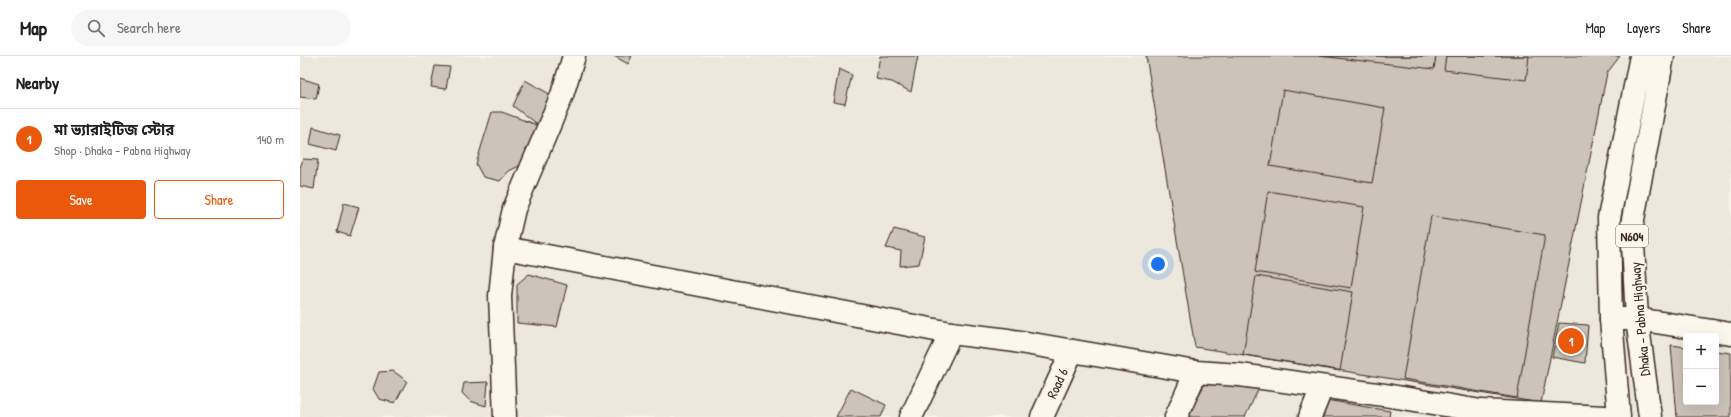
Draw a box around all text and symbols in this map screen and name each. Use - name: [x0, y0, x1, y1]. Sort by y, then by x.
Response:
- search box: [71, 10, 351, 46]
- text: Map: [20, 15, 47, 41]
- icon: search: [85, 17, 107, 39]
- text: Search here: [117, 17, 181, 38]
- text: Map: [1585, 18, 1605, 37]
- text: Layers: [1627, 18, 1660, 37]
- text: Share: [1682, 18, 1711, 37]
- text: Nearby: [16, 71, 59, 94]
- text: মা ভ‍্যারাইটিজ স্টোর: [54, 119, 174, 140]
- text: 1: [27, 130, 31, 148]
- text: 140 m: [257, 130, 284, 148]
- text: Shop · Dhaka - Pabna Highway: [54, 141, 191, 159]
- button: Save: [16, 180, 146, 219]
- button: Share: [154, 180, 284, 219]
- road number: N604: [1616, 225, 1648, 247]
- your location: [1148, 254, 1168, 274]
- street label: Dhaka - Pabna Highway: [1625, 261, 1655, 377]
- pin: 1: [1558, 326, 1584, 356]
- map controls: [1683, 333, 1719, 405]
- button: +: [1683, 333, 1719, 369]
- street label: Road 6: [1042, 364, 1072, 402]
- button: −: [1683, 369, 1719, 405]

